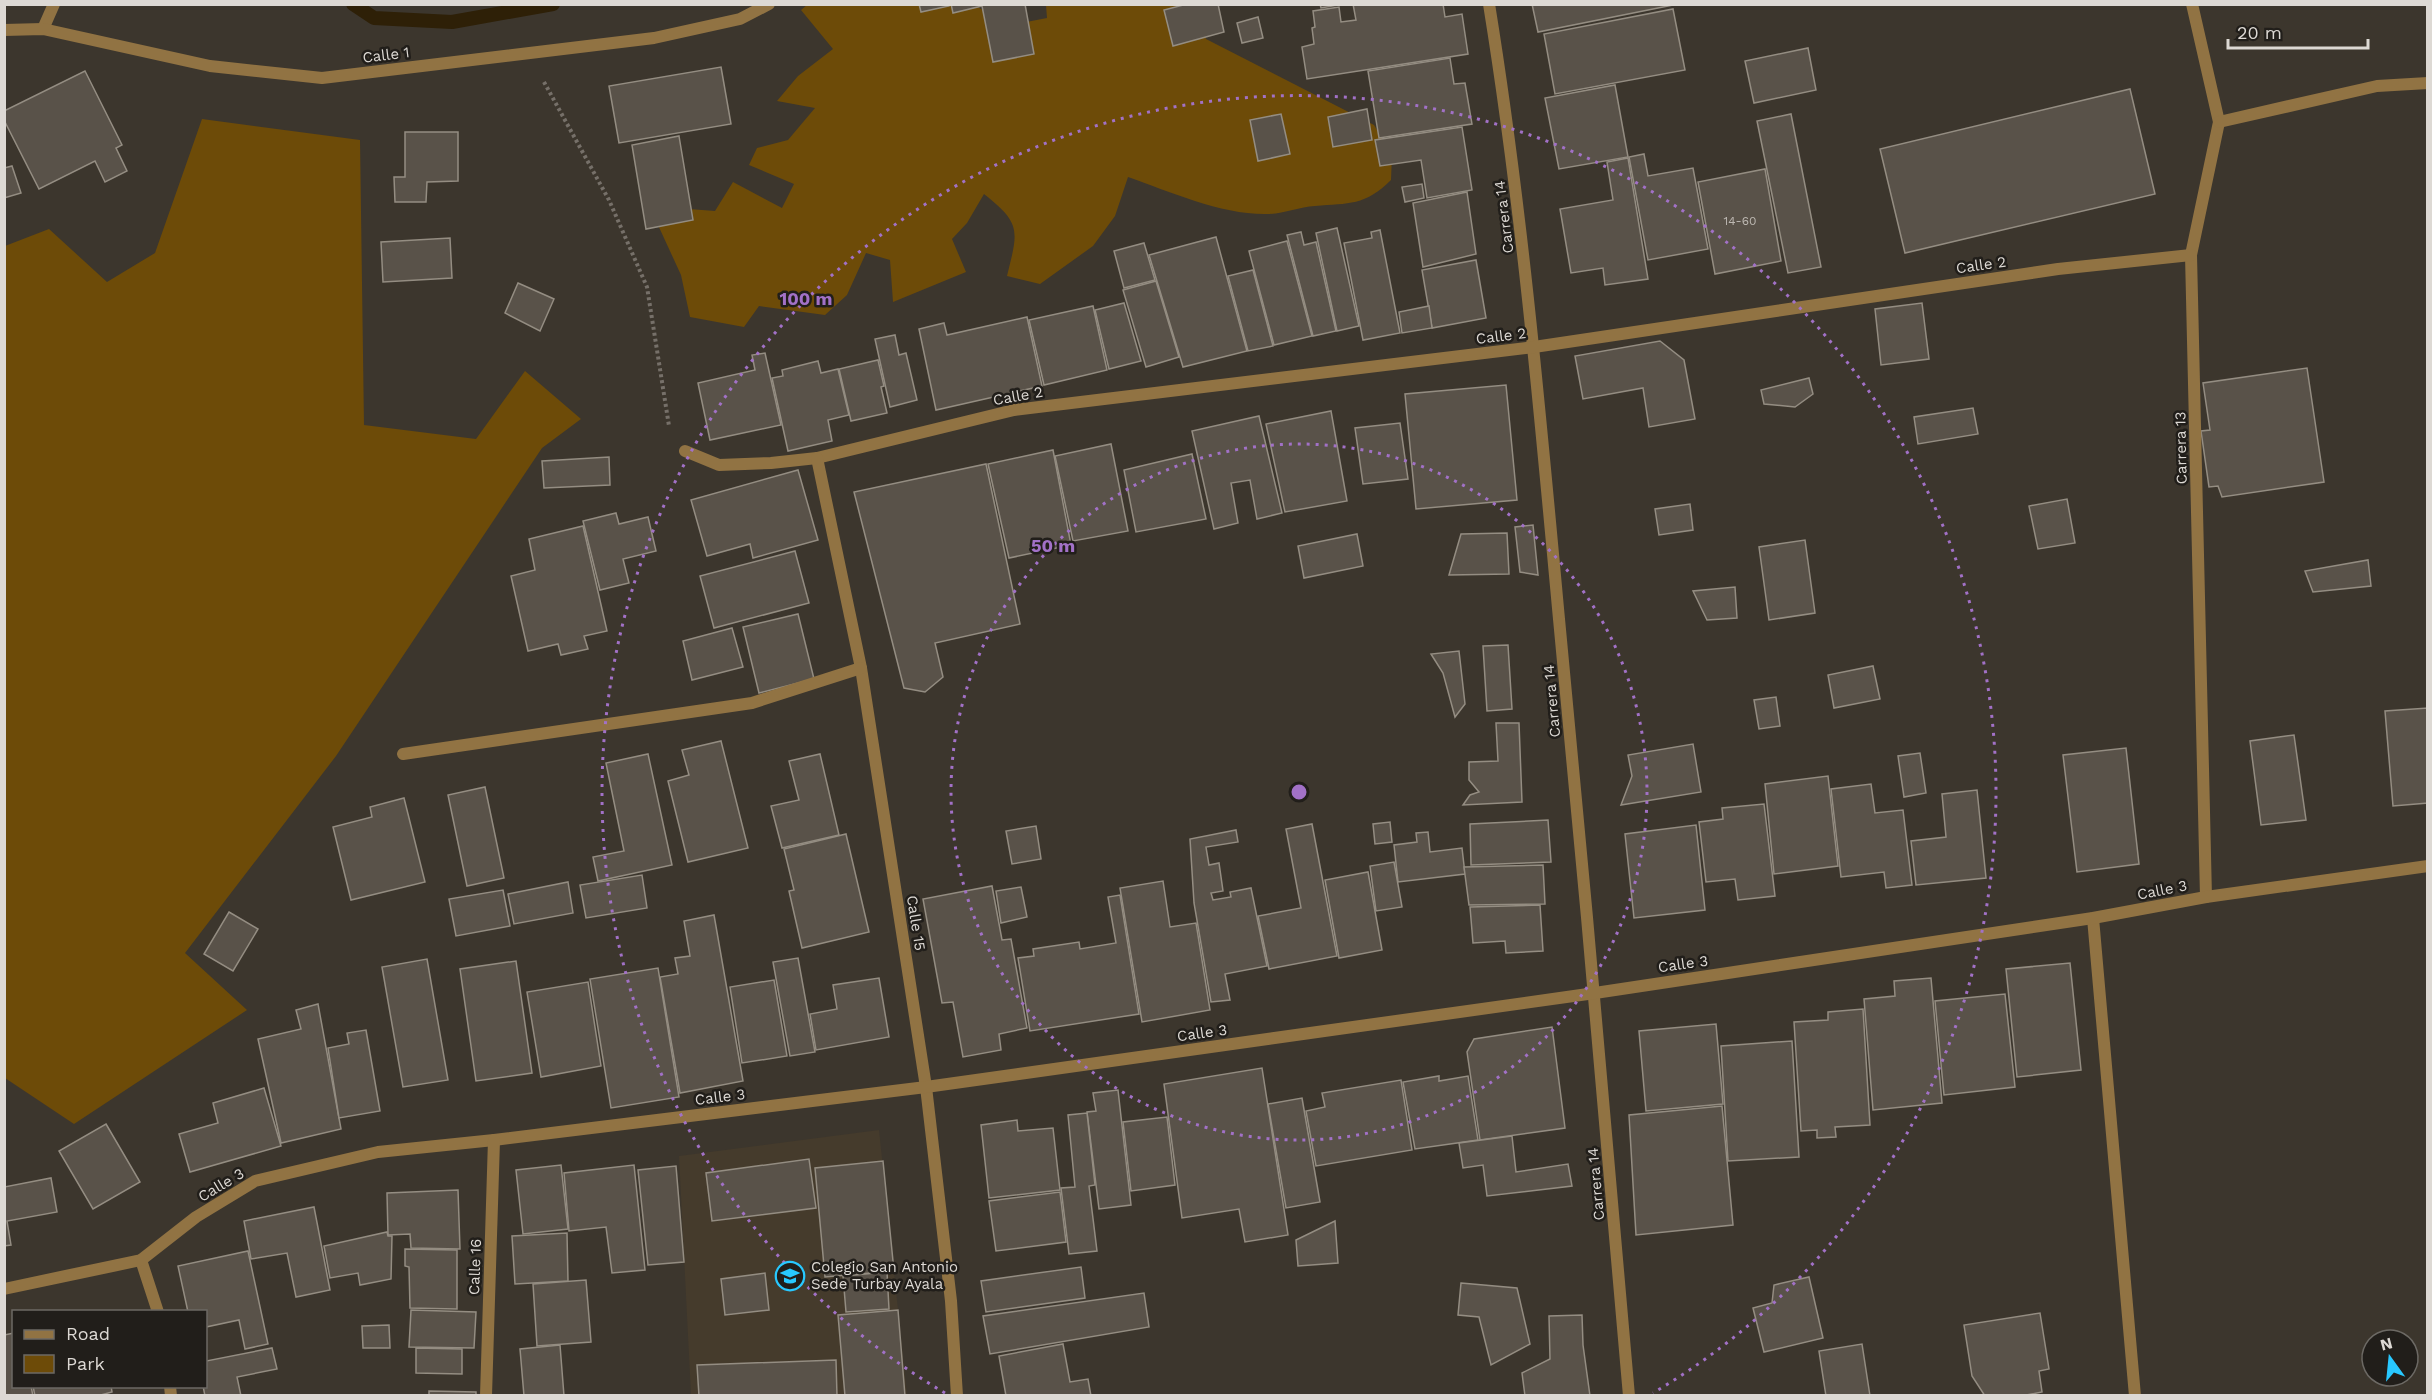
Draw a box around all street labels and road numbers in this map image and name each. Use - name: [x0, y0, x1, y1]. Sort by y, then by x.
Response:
- street label: Calle 1: [361, 43, 411, 67]
- street label: Carrera 14: [1491, 180, 1517, 254]
- street label: Calle 2: [1955, 253, 2007, 277]
- street label: Calle 2: [1475, 324, 1527, 348]
- street label: Calle 2: [992, 383, 1044, 409]
- street label: Carrera 13: [2171, 411, 2191, 485]
- street label: Carrera 14: [1540, 664, 1564, 738]
- street label: Calle 3: [2136, 876, 2188, 904]
- street label: Calle 15: [903, 894, 929, 952]
- street label: Calle 3: [1657, 952, 1709, 976]
- street label: Calle 3: [1176, 1021, 1228, 1045]
- street label: Calle 3: [694, 1085, 746, 1109]
- street label: Carrera 14: [1584, 1147, 1608, 1221]
- street label: Calle 3: [195, 1164, 247, 1206]
- street label: Calle 16: [465, 1238, 485, 1296]

